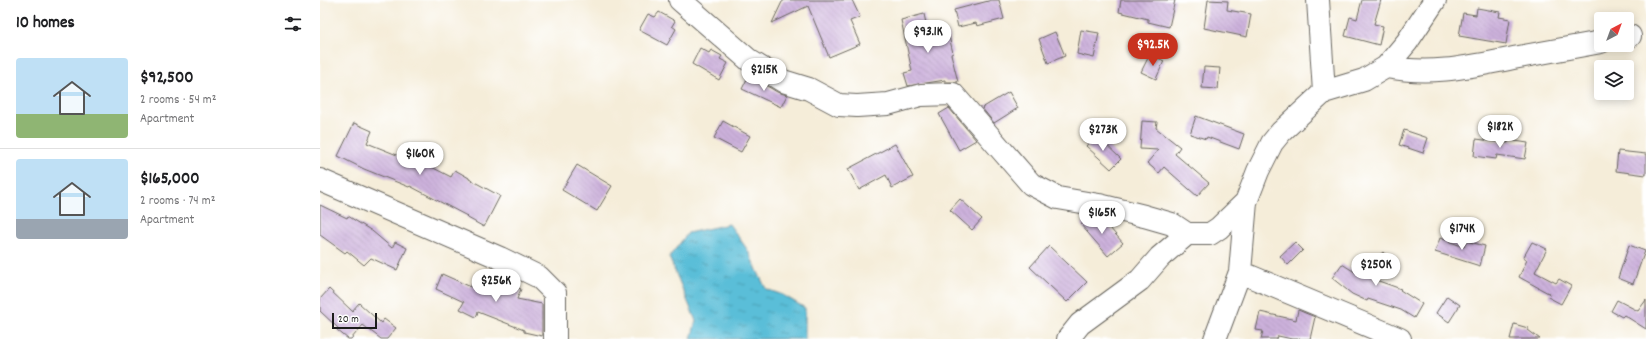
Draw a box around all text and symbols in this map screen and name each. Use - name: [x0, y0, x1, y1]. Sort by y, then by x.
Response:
- text: 10 homes: [16, 12, 75, 36]
- north arrow: [1594, 12, 1634, 52]
- map controls: [1594, 12, 1634, 100]
- icon: filters: [282, 13, 304, 35]
- pin: $93.1K: [895, 20, 961, 54]
- text: $93.1K: [913, 23, 943, 42]
- pin: $92.5K: [1120, 33, 1186, 67]
- text: $92.5K: [1137, 36, 1169, 55]
- pin: $215K: [736, 58, 792, 92]
- button: layers: [1594, 60, 1634, 100]
- text: $215K: [750, 61, 778, 80]
- text: $92,500: [140, 67, 193, 91]
- icon: home: [48, 74, 96, 122]
- text: 2 rooms · 54 m²: [140, 91, 216, 110]
- text: Apartment: [140, 110, 194, 129]
- pin: $182K: [1472, 115, 1528, 149]
- pin: $273K: [1075, 118, 1131, 152]
- text: $182K: [1487, 118, 1513, 137]
- text: $273K: [1088, 121, 1118, 140]
- pin: $160K: [392, 142, 448, 176]
- text: $160K: [406, 145, 434, 164]
- text: $165,000: [140, 168, 200, 192]
- icon: home: [48, 175, 96, 223]
- text: 2 rooms · 74 m²: [140, 192, 215, 211]
- pin: $165K: [1074, 201, 1130, 235]
- text: $165K: [1088, 204, 1116, 223]
- text: Apartment: [140, 211, 194, 230]
- pin: $174K: [1434, 217, 1490, 251]
- text: $174K: [1449, 220, 1475, 239]
- pin: $250K: [1348, 253, 1404, 287]
- text: $250K: [1360, 256, 1392, 275]
- pin: $256K: [468, 269, 524, 303]
- text: $256K: [481, 272, 511, 291]
- scale bar: [332, 311, 377, 330]
- text: 20 m: [338, 312, 359, 328]

